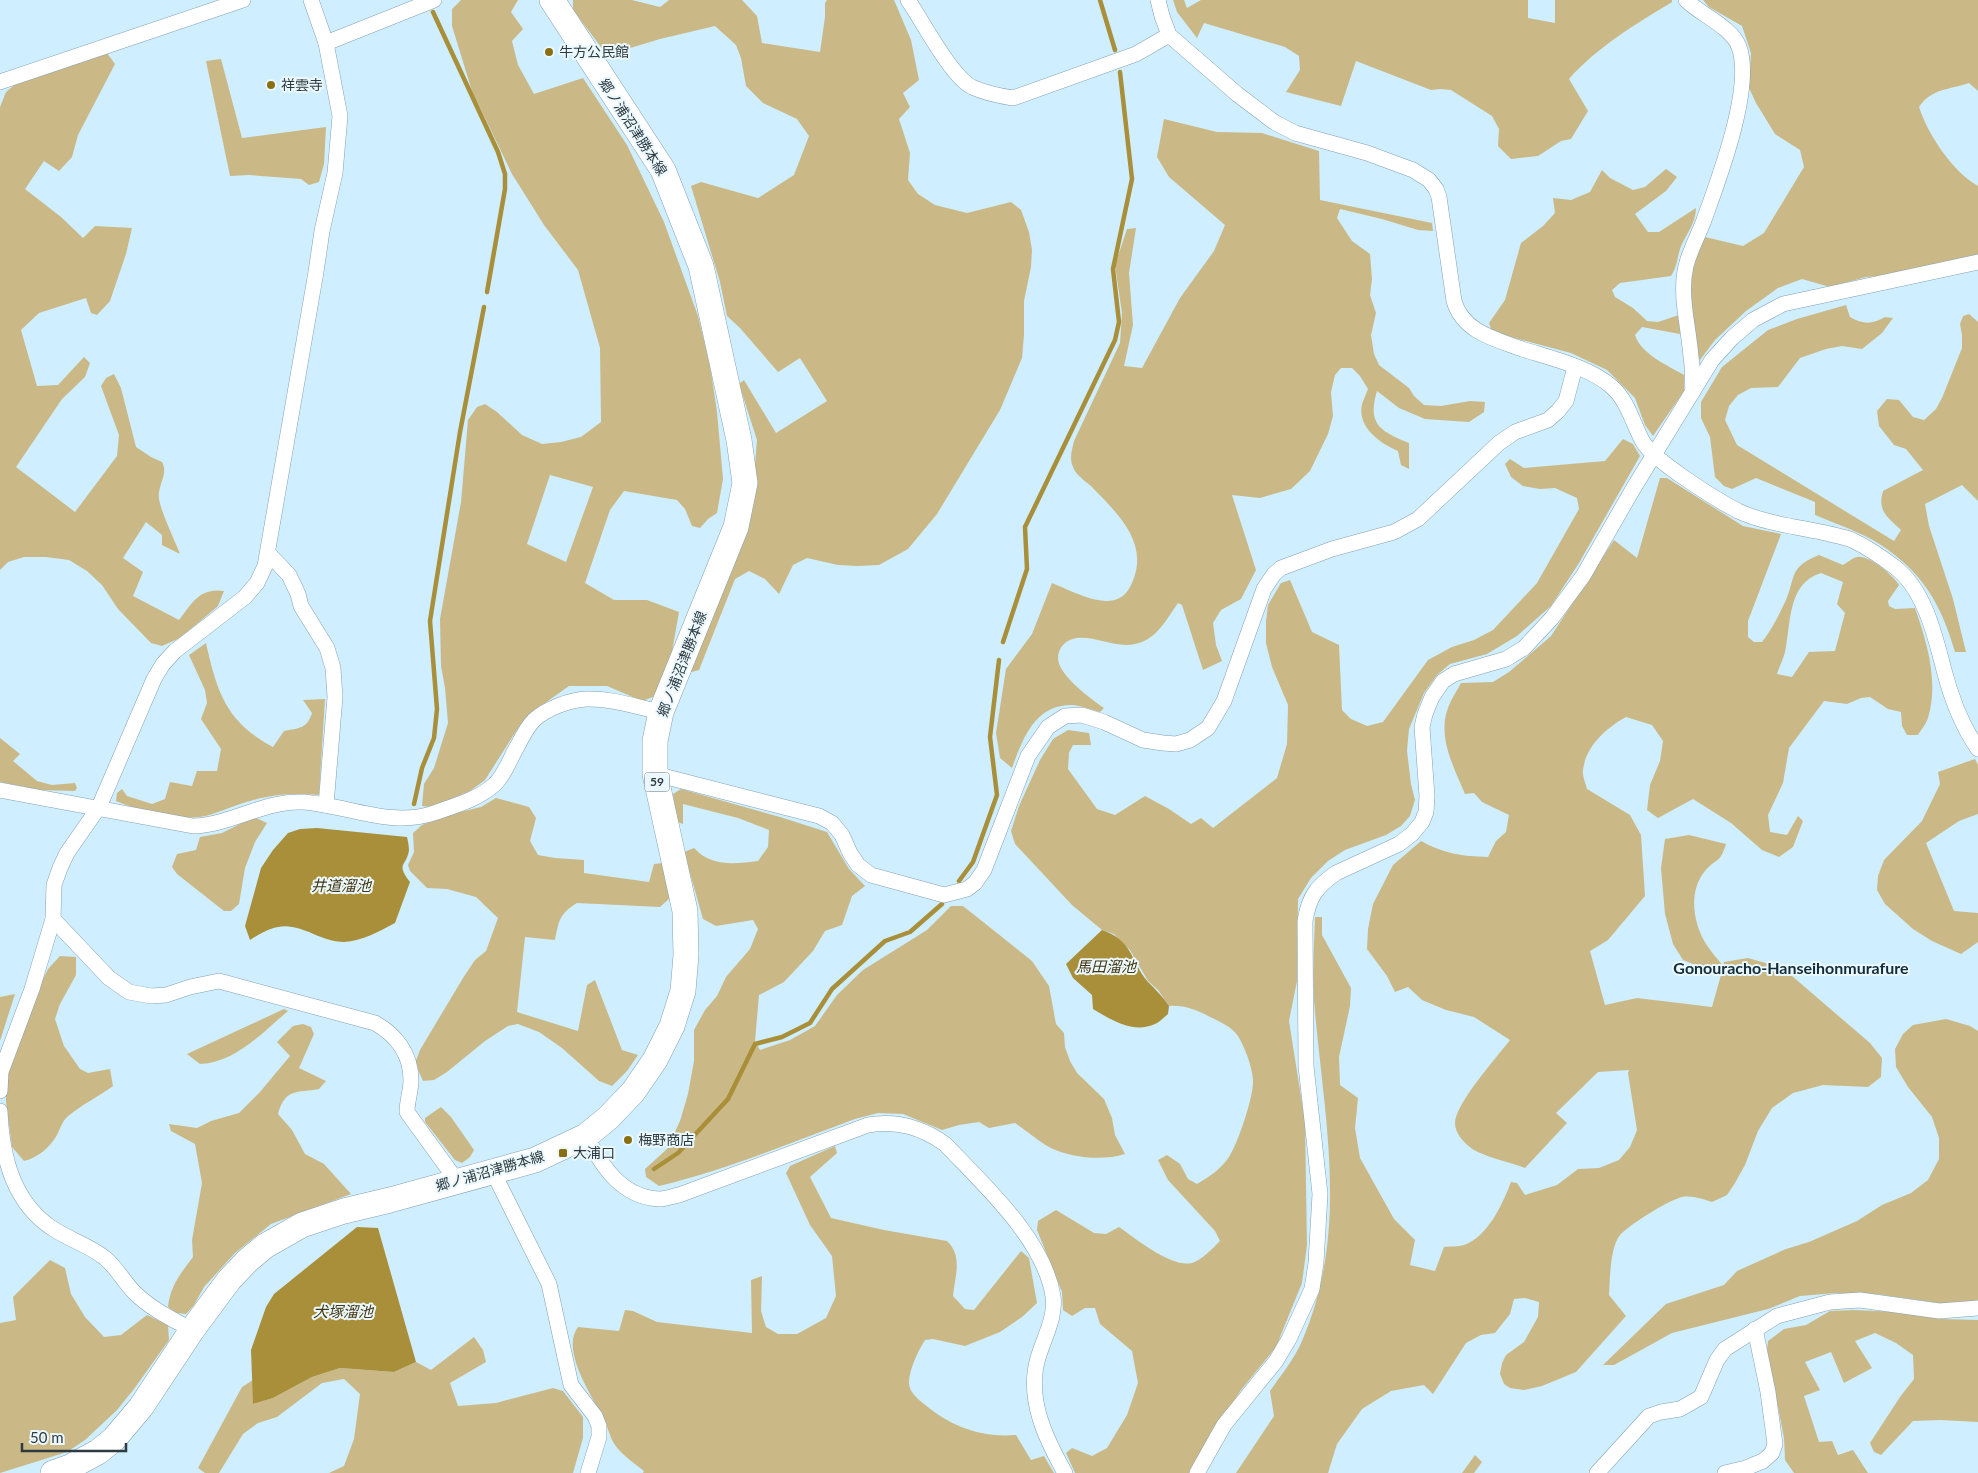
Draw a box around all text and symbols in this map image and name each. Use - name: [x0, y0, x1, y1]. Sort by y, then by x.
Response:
- place label: 牛方公民館: [559, 43, 629, 60]
- marker: 牛方公民館: [543, 46, 555, 58]
- street label: 郷ノ浦沼津勝本線: [596, 75, 671, 178]
- place label: 祥雲寺: [281, 76, 323, 93]
- marker: 祥雲寺: [265, 79, 277, 91]
- street label: 郷ノ浦沼津勝本線: [654, 608, 710, 719]
- road number: 59: [644, 772, 670, 792]
- water label: 井道溜池: [311, 876, 373, 894]
- water label: 馬田溜池: [1076, 957, 1138, 975]
- district label: Gonouracho-Hanseihonmurafure: [1673, 958, 1909, 977]
- place label: 梅野商店: [638, 1131, 694, 1148]
- marker: 梅野商店: [622, 1134, 634, 1146]
- place label: 大浦口: [573, 1144, 615, 1161]
- street label: 郷ノ浦沼津勝本線: [434, 1147, 546, 1194]
- marker: 大浦口: [557, 1147, 569, 1159]
- water label: 犬塚溜池: [313, 1302, 375, 1320]
- scale bar: [22, 1420, 126, 1452]
- text: 50 m: [30, 1428, 64, 1446]

